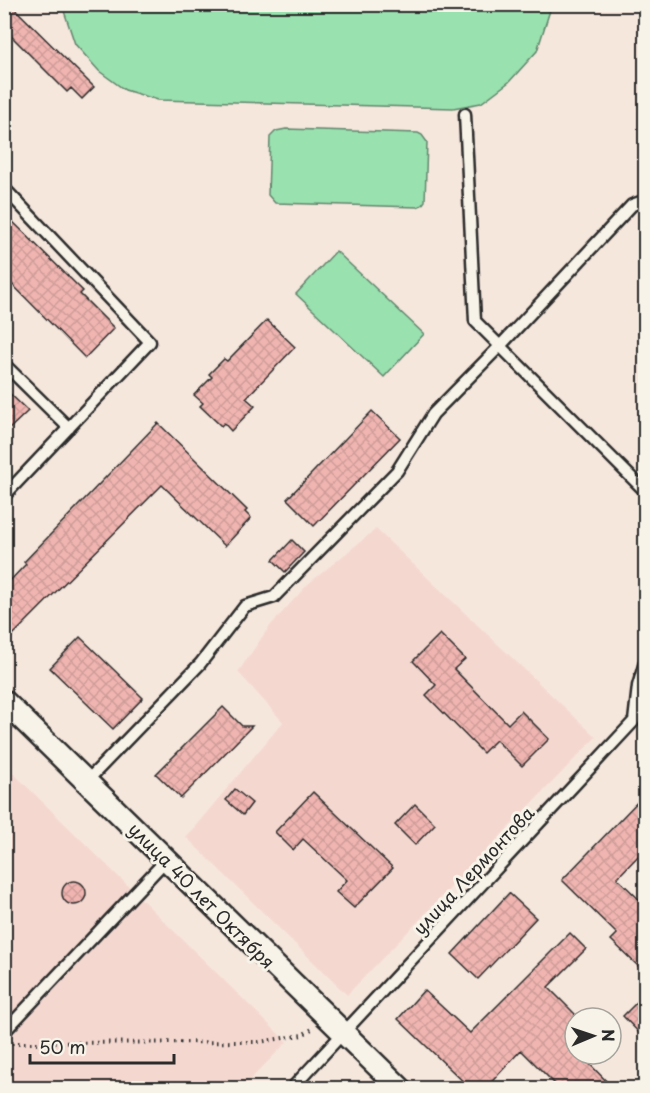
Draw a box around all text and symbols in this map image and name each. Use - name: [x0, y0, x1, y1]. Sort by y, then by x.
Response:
- street label: улица Лермонтова: [406, 799, 540, 940]
- street label: улица 40 лет Октября: [123, 816, 281, 974]
- north arrow: [563, 1006, 623, 1066]
- scale bar: [30, 1027, 174, 1065]
- text: N: [597, 1029, 621, 1042]
- text: 50 m: [39, 1033, 86, 1060]

